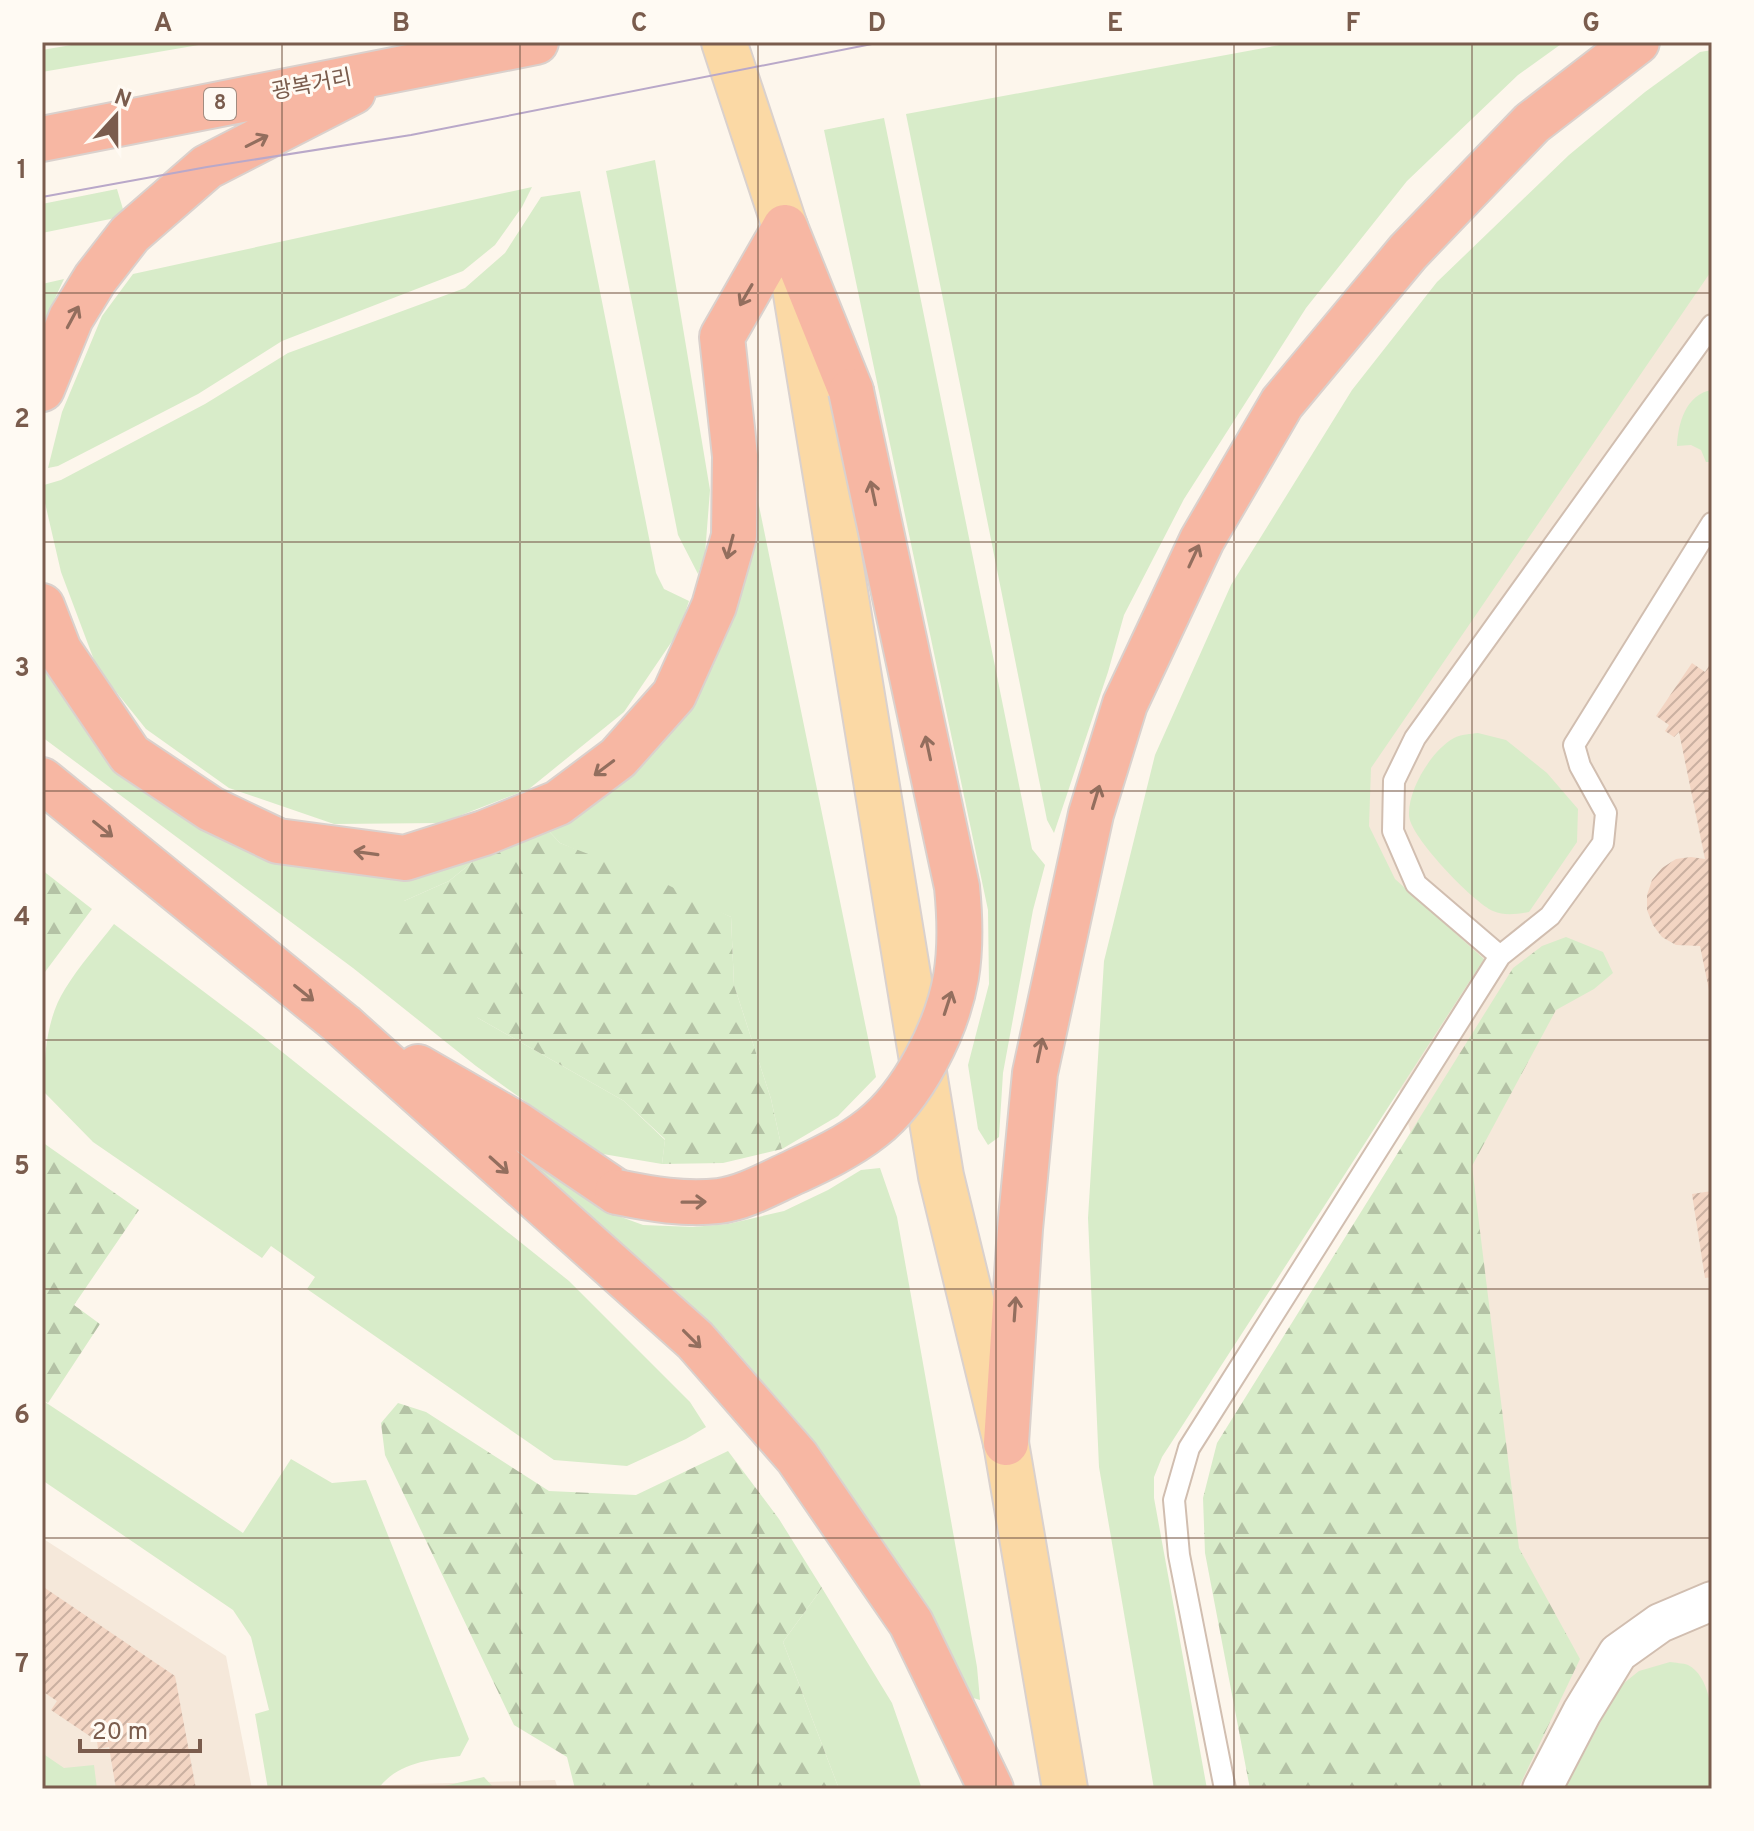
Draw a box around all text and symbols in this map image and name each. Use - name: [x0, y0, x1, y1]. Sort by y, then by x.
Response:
- text: A: [154, 8, 172, 41]
- text: B: [392, 8, 410, 41]
- text: C: [631, 8, 647, 41]
- text: D: [868, 8, 886, 41]
- text: E: [1107, 8, 1123, 41]
- text: F: [1346, 8, 1361, 41]
- text: G: [1582, 8, 1600, 41]
- street label: 광복거리: [270, 65, 354, 107]
- north arrow: [76, 76, 156, 156]
- text: N: [110, 84, 134, 115]
- road number: 8: [204, 88, 236, 120]
- one-way arrow: [245, 133, 269, 149]
- text: 1: [17, 155, 27, 188]
- one-way arrow: [738, 283, 754, 306]
- one-way arrow: [65, 306, 81, 330]
- text: 2: [14, 404, 30, 437]
- one-way arrow: [865, 481, 880, 507]
- one-way arrow: [722, 534, 737, 560]
- one-way arrow: [1187, 545, 1202, 569]
- text: 3: [14, 653, 30, 686]
- one-way arrow: [919, 735, 934, 761]
- one-way arrow: [594, 760, 615, 777]
- one-way arrow: [1089, 784, 1104, 810]
- one-way arrow: [92, 820, 112, 838]
- one-way arrow: [354, 845, 379, 860]
- text: 4: [14, 902, 30, 935]
- one-way arrow: [293, 984, 314, 1002]
- one-way arrow: [942, 991, 956, 1016]
- one-way arrow: [1033, 1038, 1048, 1064]
- text: 5: [14, 1151, 30, 1184]
- one-way arrow: [489, 1156, 509, 1174]
- one-way arrow: [680, 1194, 707, 1209]
- one-way arrow: [1008, 1296, 1023, 1323]
- one-way arrow: [682, 1329, 701, 1348]
- text: 6: [14, 1400, 30, 1433]
- text: 7: [15, 1649, 29, 1682]
- scale bar: [80, 1703, 200, 1753]
- text: 20 m: [92, 1718, 148, 1748]

